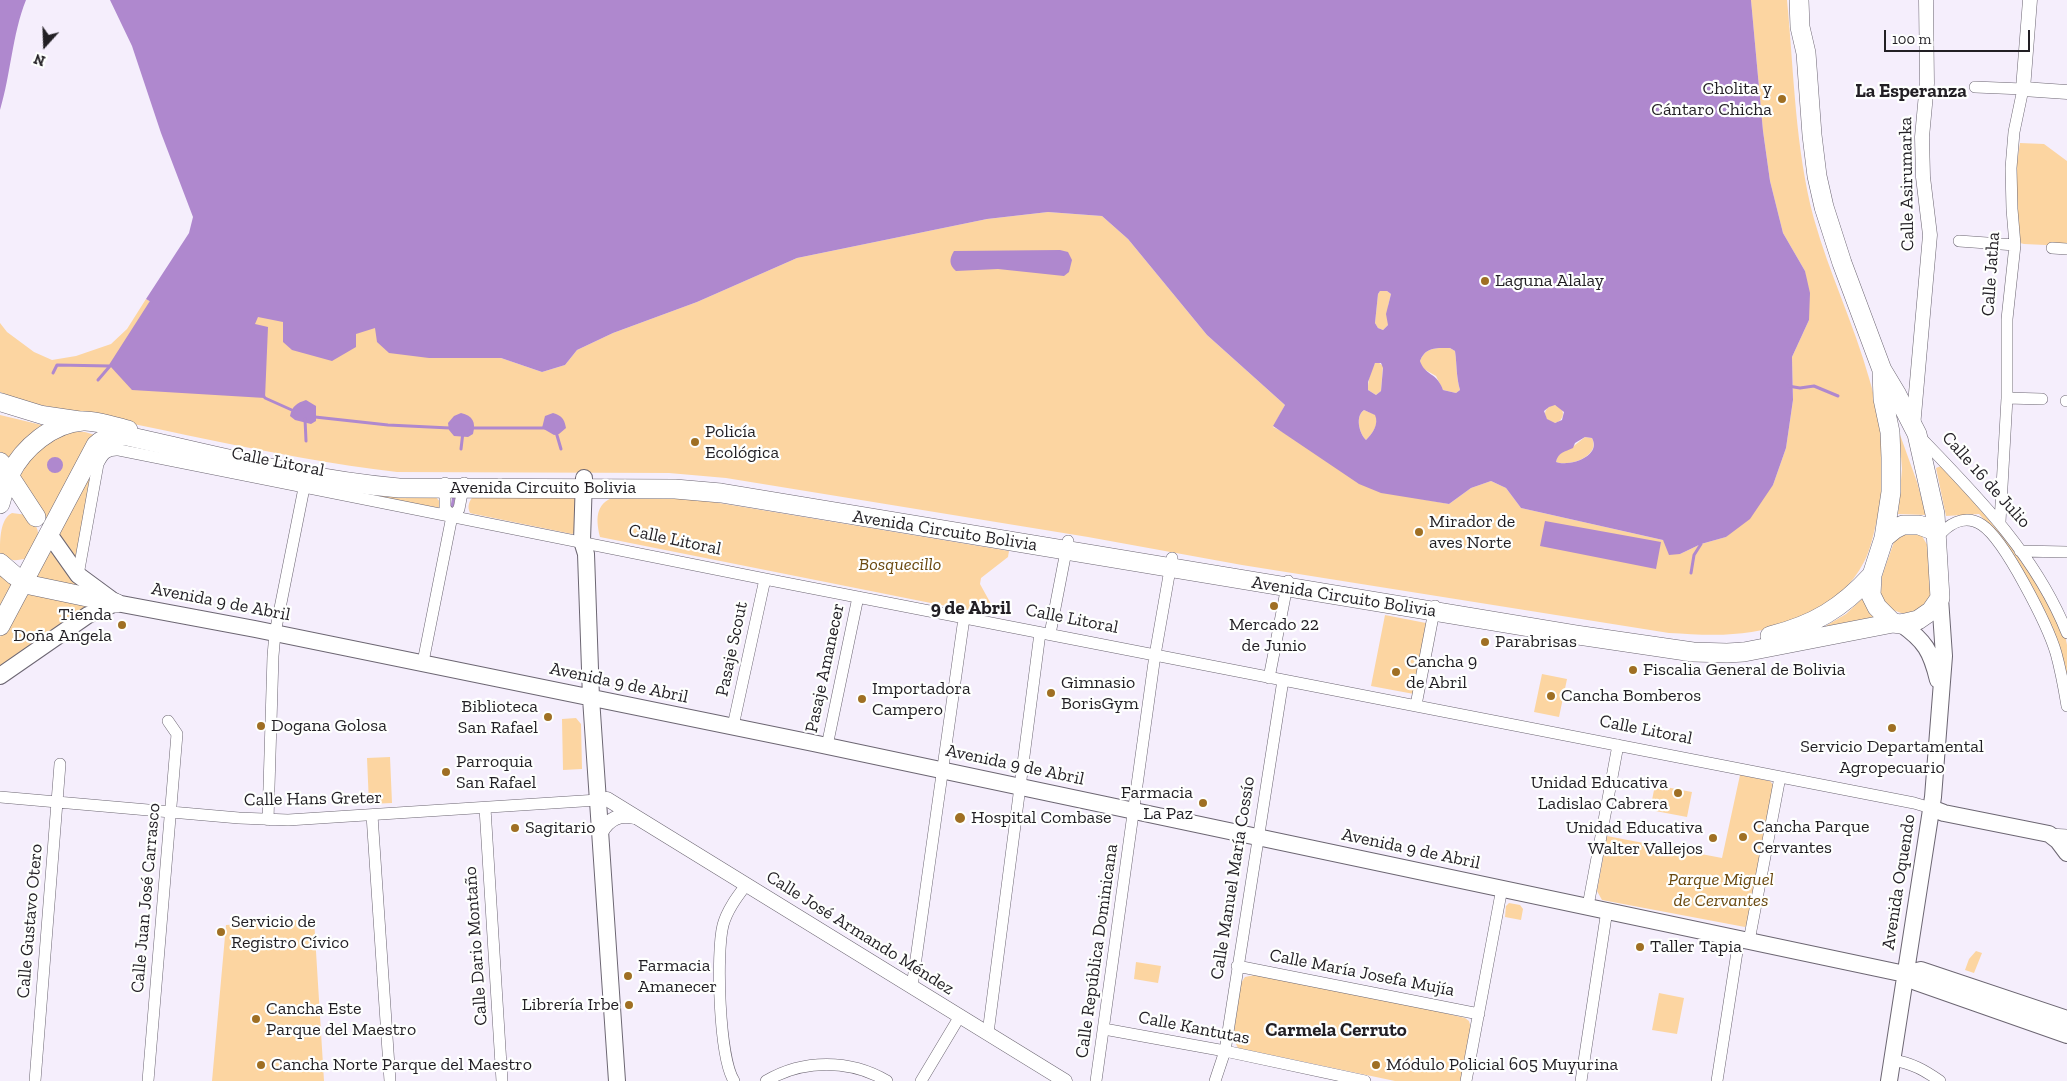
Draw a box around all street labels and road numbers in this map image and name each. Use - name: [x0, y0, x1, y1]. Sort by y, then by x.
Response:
- street label: Calle Asirumarka: [1895, 117, 1919, 251]
- street label: Calle Jatha: [1977, 231, 2005, 317]
- street label: Calle 16 de Julio: [1937, 427, 2035, 533]
- street label: Calle Litoral: [230, 442, 326, 482]
- street label: Avenida Circuito Bolivia: [450, 477, 636, 499]
- street label: Avenida Circuito Bolivia: [851, 506, 1039, 556]
- street label: Calle Litoral: [627, 520, 723, 560]
- street label: Avenida Circuito Bolivia: [1250, 572, 1438, 622]
- street label: Avenida 9 de Abril: [150, 578, 292, 626]
- street label: Calle Litoral: [1024, 599, 1120, 639]
- street label: Pasaje Scout: [711, 600, 753, 698]
- street label: Pasaje Amanecer: [801, 601, 849, 735]
- street label: Avenida 9 de Abril: [548, 658, 690, 708]
- street label: Calle Litoral: [1598, 710, 1694, 750]
- street label: Avenida 9 de Abril: [944, 740, 1086, 790]
- street label: Calle Manuel María Cossío: [1206, 775, 1260, 981]
- street label: Calle Hans Greter: [244, 787, 382, 811]
- street label: Calle Juan José Carrasco: [127, 802, 165, 994]
- street label: Avenida Oquendo: [1878, 813, 1920, 951]
- street label: Avenida 9 de Abril: [1340, 824, 1482, 874]
- street label: Calle República Dominicana: [1071, 842, 1123, 1060]
- street label: Calle Gustavo Otero: [12, 843, 48, 999]
- street label: Calle Dario Montaño: [460, 866, 492, 1026]
- street label: Calle José Armando Méndez: [762, 866, 958, 1000]
- street label: Calle María Josefa Mujía: [1268, 944, 1456, 1002]
- street label: Calle Kantutas: [1136, 1007, 1252, 1049]

